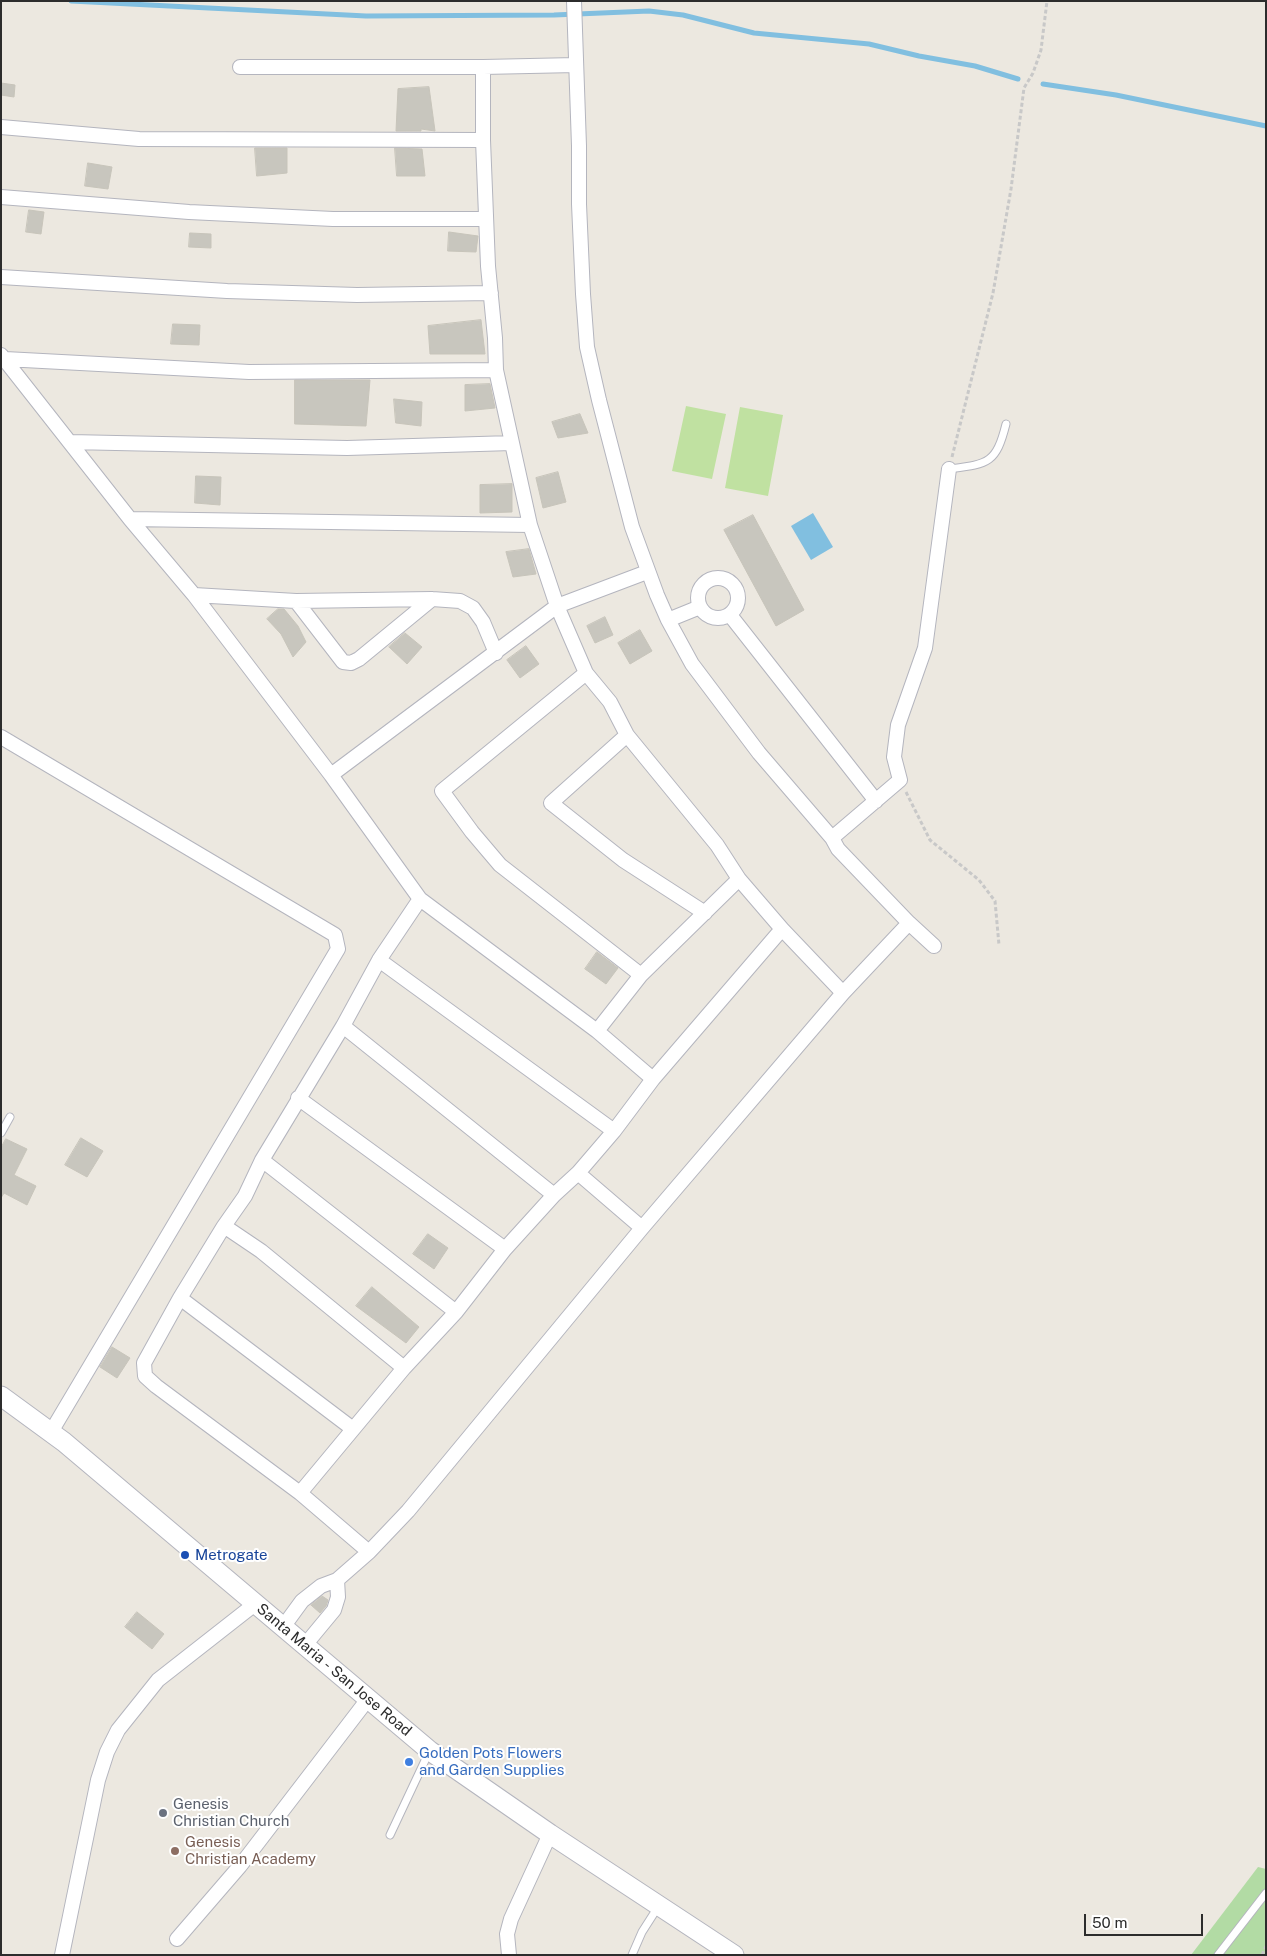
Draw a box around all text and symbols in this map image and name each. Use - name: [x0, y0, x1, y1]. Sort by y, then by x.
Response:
- place label: Metrogate: [195, 1546, 268, 1564]
- marker: Metrogate: [179, 1549, 191, 1561]
- street label: Santa Maria - San Jose Road: [253, 1600, 415, 1740]
- place label: Golden Pots Flowers and Garden Supplies: [419, 1744, 564, 1779]
- marker: Golden Pots Flowers and Garden Supplies: [403, 1756, 415, 1768]
- place label: Genesis Christian Church: [173, 1795, 289, 1830]
- marker: Genesis Christian Church: [157, 1807, 169, 1819]
- place label: Genesis Christian Academy: [185, 1833, 316, 1868]
- marker: Genesis Christian Academy: [169, 1845, 181, 1857]
- scale bar: [1087, 1904, 1206, 1936]
- text: 50 m: [1092, 1914, 1127, 1931]

